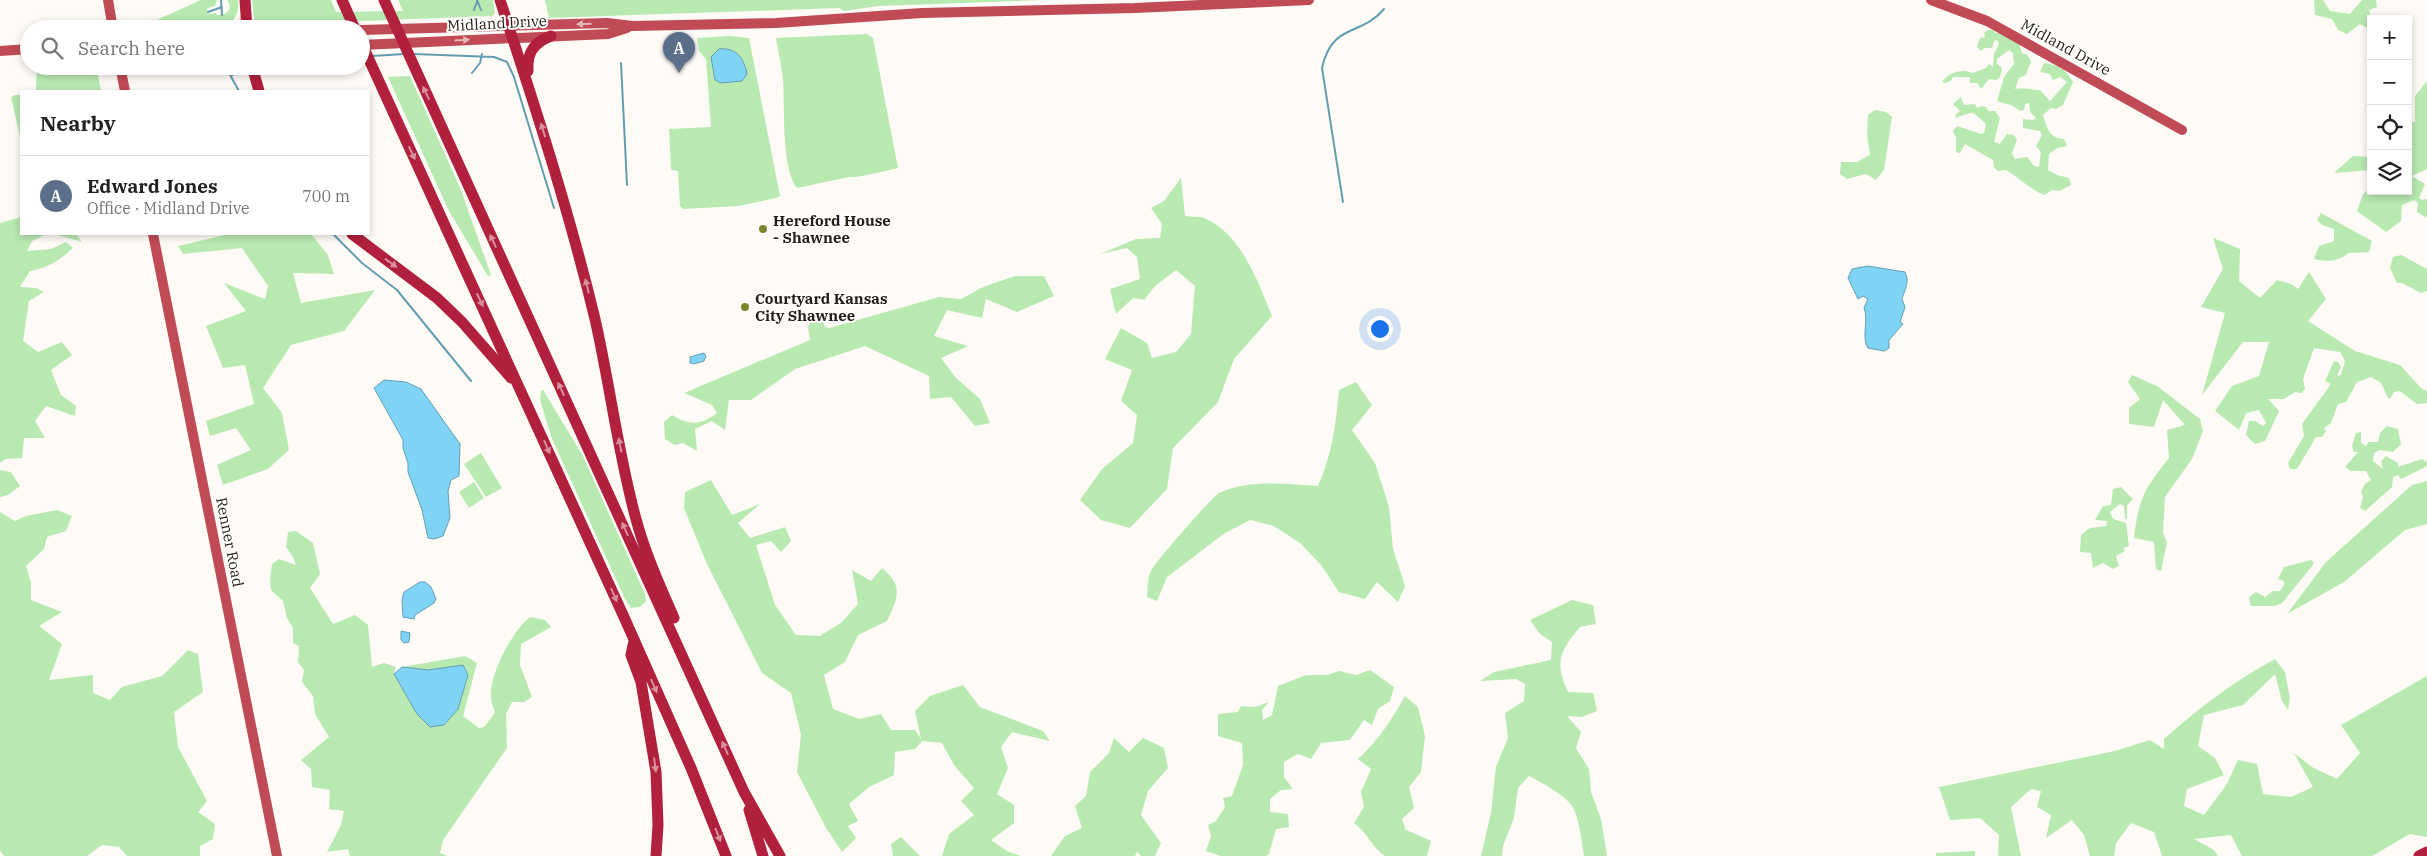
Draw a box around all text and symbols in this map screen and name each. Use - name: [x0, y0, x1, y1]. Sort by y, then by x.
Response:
- street label: Midland Drive: [447, 11, 547, 35]
- street label: Midland Drive: [2018, 15, 2114, 79]
- map controls: [2367, 15, 2412, 195]
- button: +: [2367, 15, 2412, 60]
- search box: [20, 20, 370, 75]
- one-way arrow: [576, 20, 592, 28]
- pin: A: [663, 32, 695, 73]
- icon: search: [38, 34, 66, 62]
- text: Search here: [78, 36, 185, 60]
- one-way arrow: [455, 36, 471, 44]
- button: −: [2367, 60, 2412, 105]
- one-way arrow: [421, 86, 429, 100]
- button: locate: [2367, 105, 2412, 150]
- text: Nearby: [40, 109, 116, 137]
- one-way arrow: [538, 122, 546, 137]
- one-way arrow: [408, 146, 416, 160]
- button: layers: [2367, 150, 2412, 195]
- text: Edward Jones: [87, 174, 218, 198]
- text: A: [50, 186, 62, 206]
- text: 700 m: [302, 186, 350, 206]
- text: Office · Midland Drive: [87, 198, 250, 218]
- place label: Hereford House - Shawnee: [773, 211, 891, 247]
- marker: Hereford House - Shawnee: [757, 223, 769, 235]
- one-way arrow: [489, 234, 497, 248]
- one-way arrow: [384, 258, 398, 268]
- one-way arrow: [583, 278, 591, 294]
- place label: Courtyard Kansas City Shawnee: [755, 289, 888, 325]
- one-way arrow: [476, 293, 484, 307]
- marker: Courtyard Kansas City Shawnee: [739, 301, 751, 313]
- your location: [1367, 316, 1393, 342]
- one-way arrow: [557, 382, 565, 396]
- one-way arrow: [616, 437, 624, 453]
- one-way arrow: [543, 440, 551, 454]
- street label: Renner Road: [212, 496, 248, 588]
- one-way arrow: [621, 522, 629, 536]
- one-way arrow: [610, 588, 618, 602]
- one-way arrow: [650, 678, 659, 693]
- one-way arrow: [720, 741, 728, 755]
- one-way arrow: [651, 757, 659, 773]
- one-way arrow: [715, 828, 723, 842]

